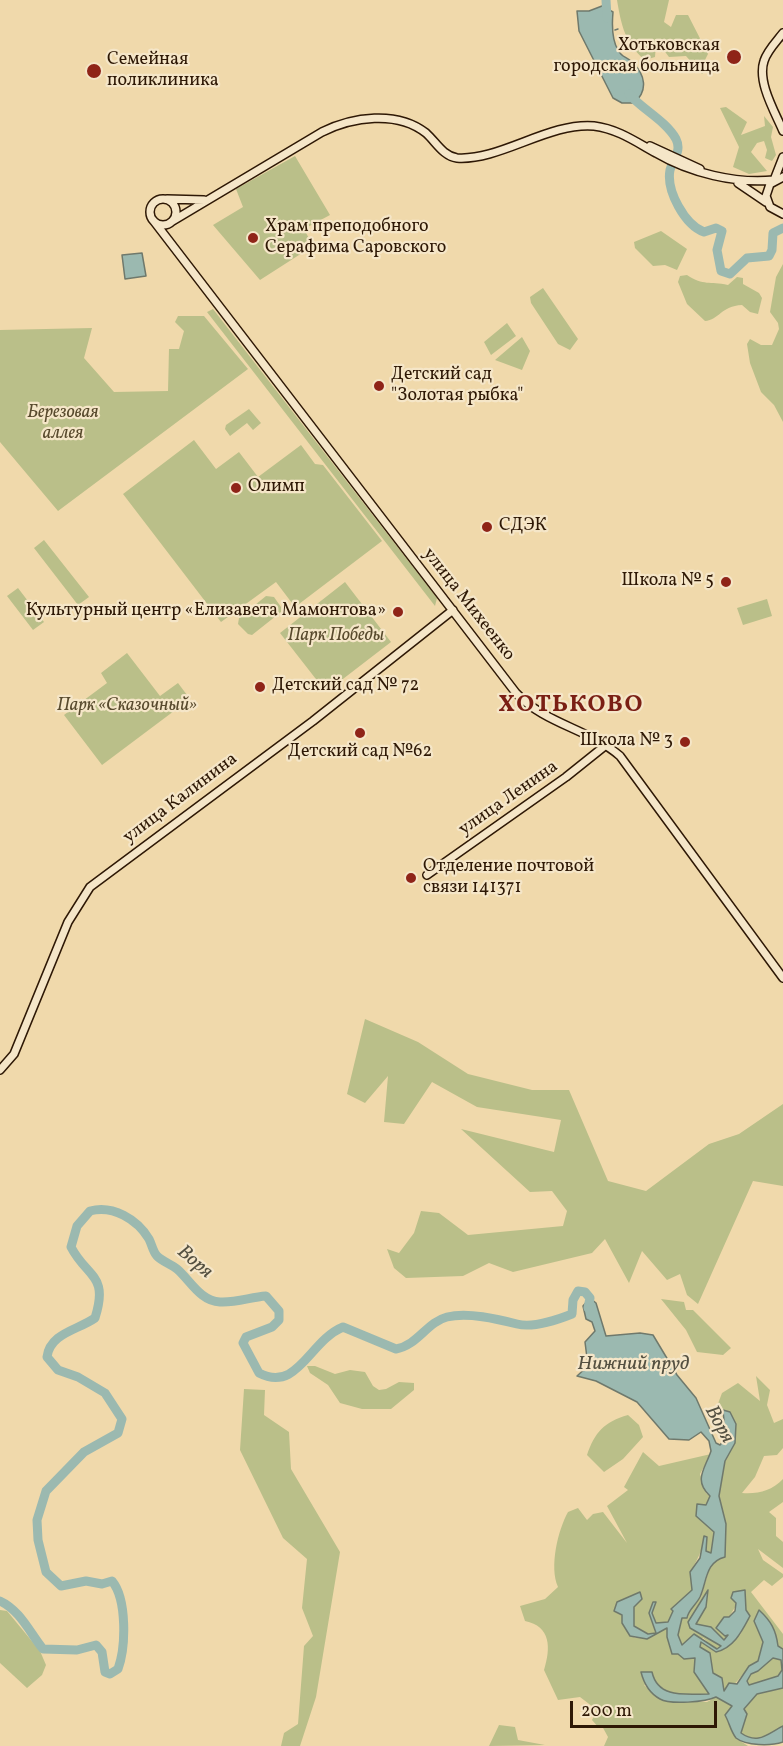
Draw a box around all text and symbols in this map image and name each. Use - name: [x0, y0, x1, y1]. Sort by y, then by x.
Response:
- place label: Хотьковская городская больница: [553, 36, 720, 78]
- marker: Хотьковская городская больница: [725, 48, 743, 66]
- place label: Семейная поликлиника: [107, 50, 219, 92]
- marker: Семейная поликлиника: [85, 62, 103, 80]
- place label: Храм преподобного Серафима Саровского: [265, 217, 446, 260]
- marker: Храм преподобного Серафима Саровского: [246, 231, 260, 245]
- place label: Детский сад "Золотая рыбка": [391, 365, 523, 407]
- marker: Детский сад "Золотая рыбка": [372, 379, 386, 393]
- park label: Березовая аллея: [27, 403, 99, 446]
- place label: Олимп: [248, 477, 305, 499]
- marker: Олимп: [229, 481, 243, 495]
- place label: СДЭК: [499, 516, 547, 538]
- marker: СДЭК: [480, 520, 494, 534]
- street label: улица Михеенко: [417, 544, 519, 666]
- place label: Школа № 5: [621, 571, 714, 593]
- marker: Школа № 5: [719, 575, 733, 589]
- place label: Культурный центр «Елизавета Мамонтова»: [26, 601, 386, 623]
- marker: Культурный центр «Елизавета Мамонтова»: [391, 605, 405, 619]
- park label: Парк Победы: [288, 626, 384, 648]
- place label: Детский сад № 72: [272, 676, 419, 698]
- marker: Детский сад № 72: [253, 680, 267, 694]
- district label: ХОТЬКОВО: [498, 693, 644, 721]
- park label: Парк «Сказочный»: [57, 696, 197, 718]
- marker: Детский сад №62: [353, 726, 367, 740]
- place label: Школа № 3: [580, 731, 673, 753]
- marker: Школа № 3: [678, 735, 692, 749]
- place label: Детский сад №62: [288, 742, 432, 764]
- street label: улица Калинина: [120, 749, 242, 849]
- street label: улица Ленина: [455, 757, 563, 841]
- place label: Отделение почтовой связи 141371: [423, 857, 594, 900]
- marker: Отделение почтовой связи 141371: [404, 871, 418, 885]
- water label: Воря: [171, 1241, 217, 1285]
- water label: Нижний пруд: [577, 1353, 689, 1377]
- water label: Воря: [698, 1402, 738, 1448]
- scale bar: [573, 1689, 720, 1727]
- text: 200 m: [581, 1699, 632, 1724]

